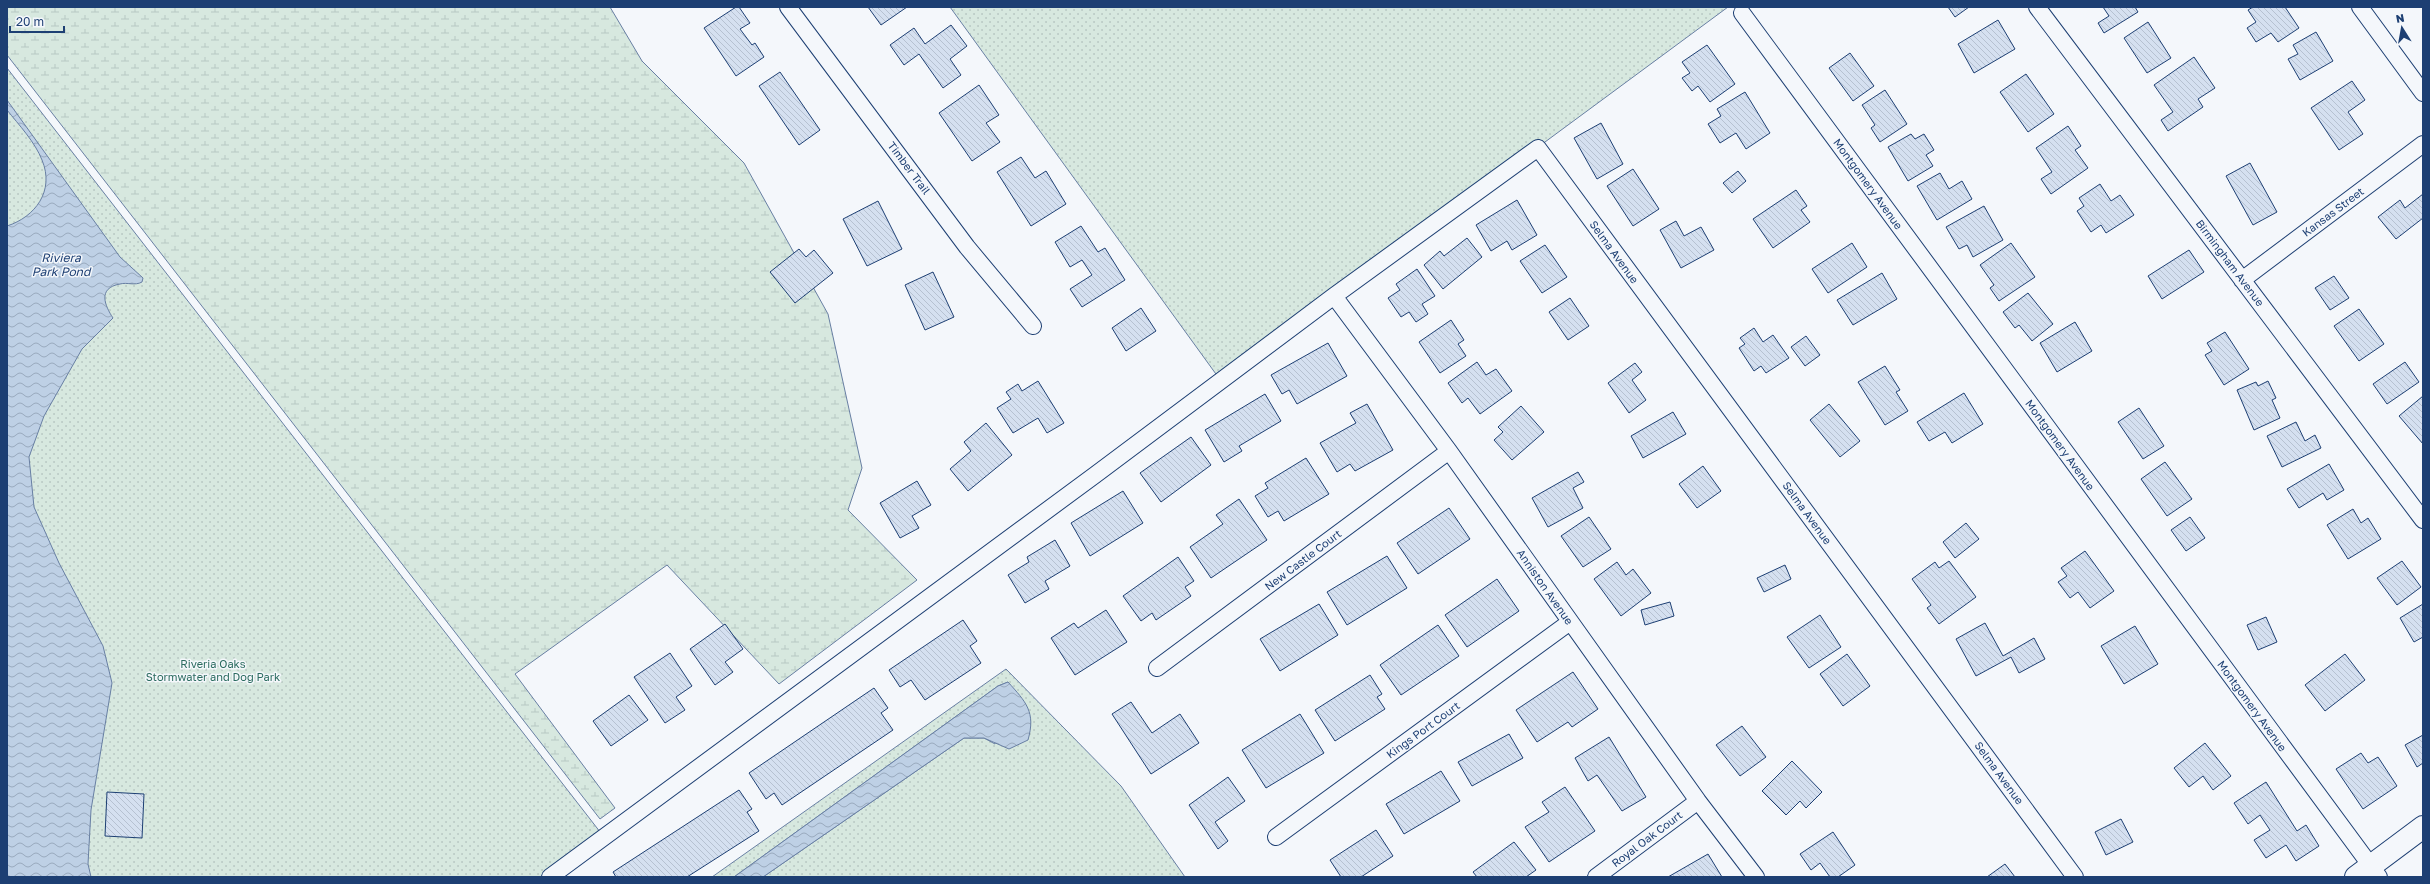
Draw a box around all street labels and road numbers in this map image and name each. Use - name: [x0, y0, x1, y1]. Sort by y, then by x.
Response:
- street label: Montgomery Avenue: [1831, 136, 1906, 232]
- street label: Timber Trail: [885, 139, 934, 197]
- street label: Kansas Street: [2299, 184, 2366, 239]
- street label: Birmingham Avenue: [2194, 217, 2267, 309]
- street label: Selma Avenue: [1587, 218, 1642, 286]
- street label: Montgomery Avenue: [2023, 397, 2098, 493]
- street label: Selma Avenue: [1780, 479, 1835, 547]
- street label: New Castle Court: [1262, 527, 1344, 593]
- street label: Anniston Avenue: [1515, 547, 1576, 627]
- street label: Montgomery Avenue: [2215, 658, 2290, 754]
- street label: Kings Port Court: [1383, 699, 1462, 761]
- street label: Selma Avenue: [1972, 739, 2027, 807]
- street label: Royal Oak Court: [1609, 808, 1685, 869]

